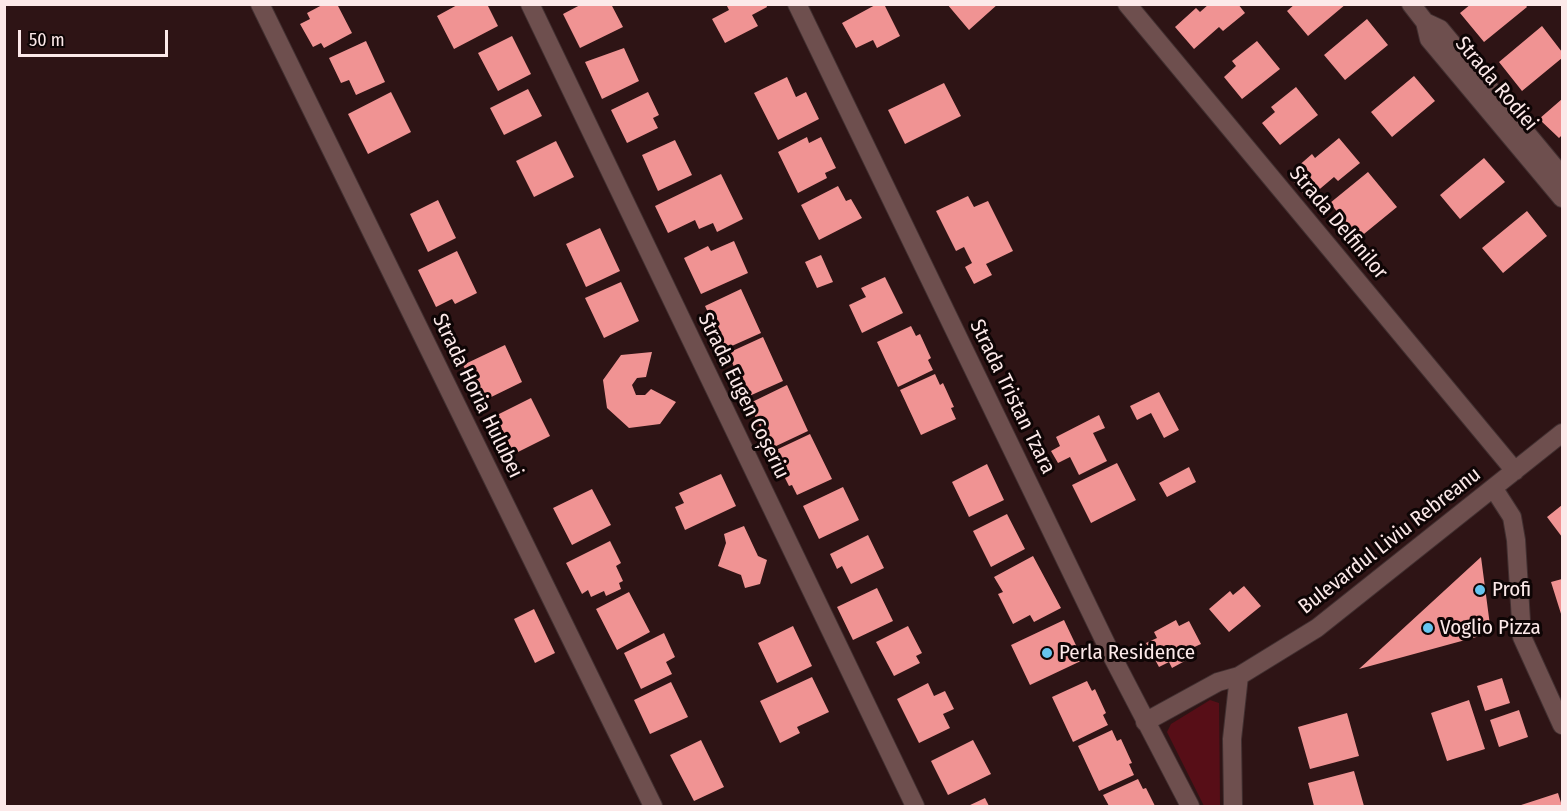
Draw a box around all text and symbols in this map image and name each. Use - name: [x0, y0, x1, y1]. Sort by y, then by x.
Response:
- scale bar: [21, 18, 171, 56]
- text: 50 m: [29, 29, 65, 51]
- street label: Strada Rodiei: [1449, 32, 1543, 136]
- street label: Strada Delfinilor: [1283, 161, 1393, 285]
- street label: Strada Eugen Coșeriu: [692, 309, 794, 483]
- street label: Strada Horia Hulubei: [426, 310, 528, 482]
- street label: Strada Tristan Tzara: [964, 316, 1060, 478]
- street label: Bulevardul Liviu Rebreanu: [1294, 462, 1486, 620]
- place label: Profi: [1492, 577, 1531, 603]
- marker: Profi: [1473, 583, 1487, 597]
- place label: Voglio Pizza: [1440, 615, 1541, 641]
- marker: Voglio Pizza: [1421, 621, 1435, 635]
- place label: Perla Residence: [1059, 640, 1195, 666]
- marker: Perla Residence: [1040, 646, 1054, 660]

